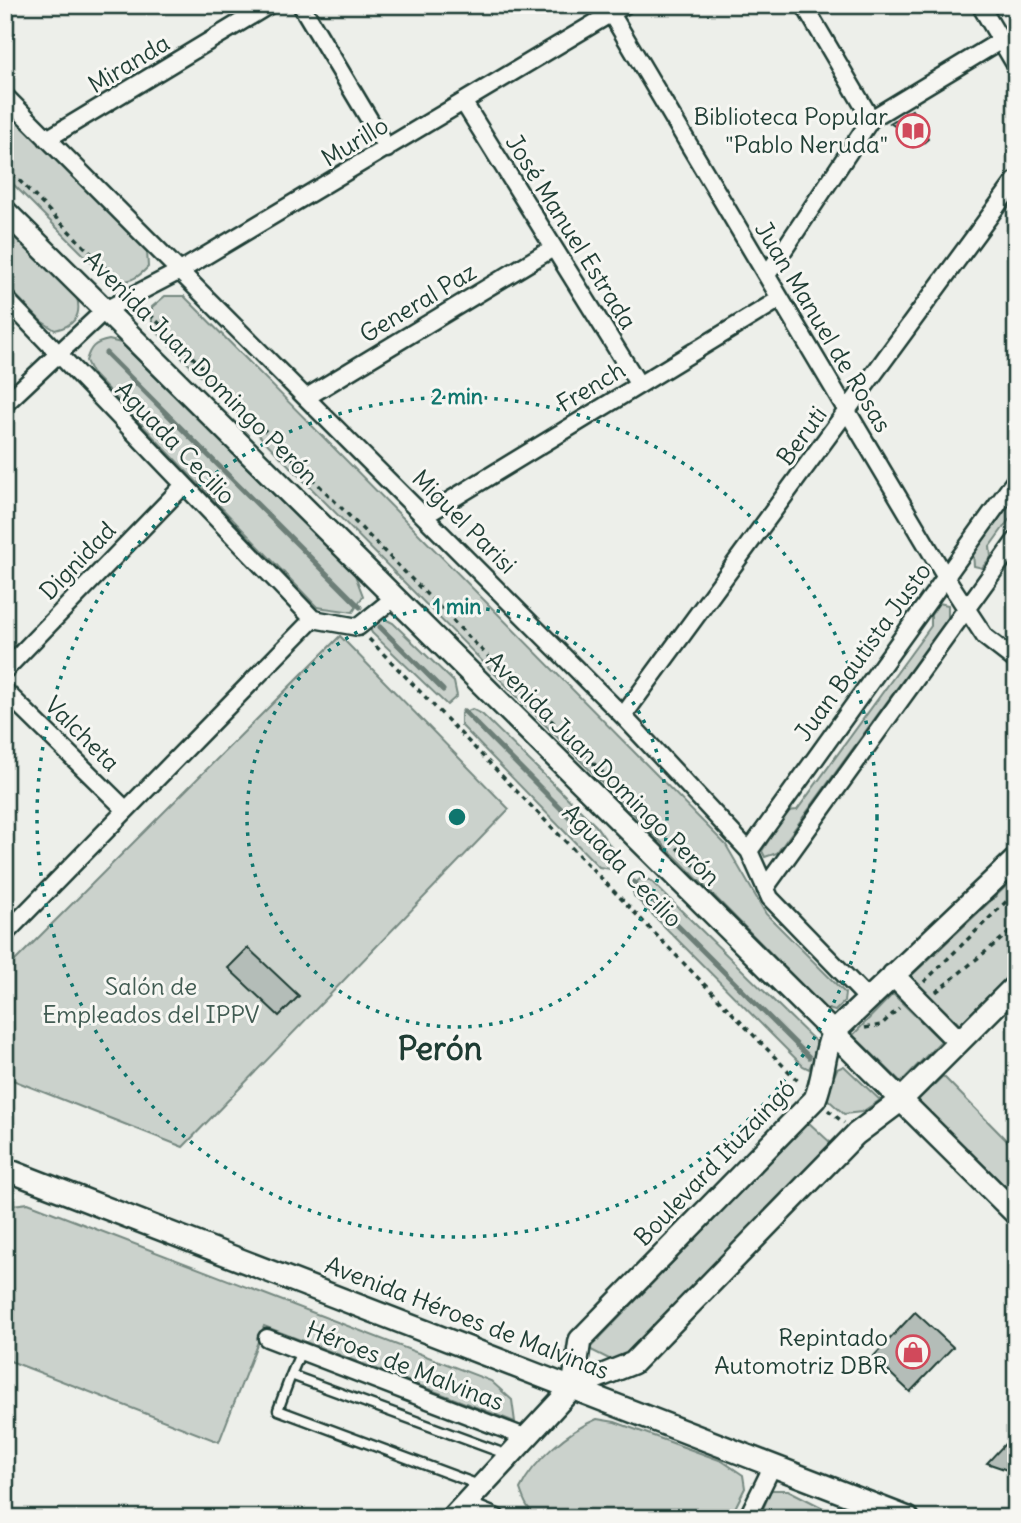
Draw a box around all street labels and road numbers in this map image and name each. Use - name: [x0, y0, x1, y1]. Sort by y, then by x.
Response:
- street label: Miranda: [82, 27, 175, 99]
- street label: Murillo: [316, 110, 393, 173]
- street label: José Manuel Estrada: [500, 129, 644, 334]
- street label: Juan Manuel de Rosas: [749, 216, 899, 437]
- street label: Avenida Juan Domingo Perón: [78, 244, 325, 491]
- street label: General Paz: [354, 256, 481, 349]
- street label: French: [551, 354, 630, 418]
- street label: Aguada Cecilio: [109, 374, 242, 510]
- street label: Beruti: [770, 400, 833, 471]
- street label: Miguel Parisi: [406, 463, 523, 580]
- street label: Dignidad: [33, 515, 122, 606]
- street label: Juan Bautista Justo: [787, 556, 937, 747]
- street label: Avenida Juan Domingo Perón: [480, 645, 727, 892]
- street label: Valcheta: [39, 689, 127, 777]
- street label: Aguada Cecilio: [556, 797, 689, 933]
- street label: Boulevard Ituzaingó: [627, 1073, 801, 1252]
- street label: Avenida Héroes de Malvinas: [321, 1250, 613, 1386]
- street label: Héroes de Malvinas: [302, 1315, 508, 1417]

